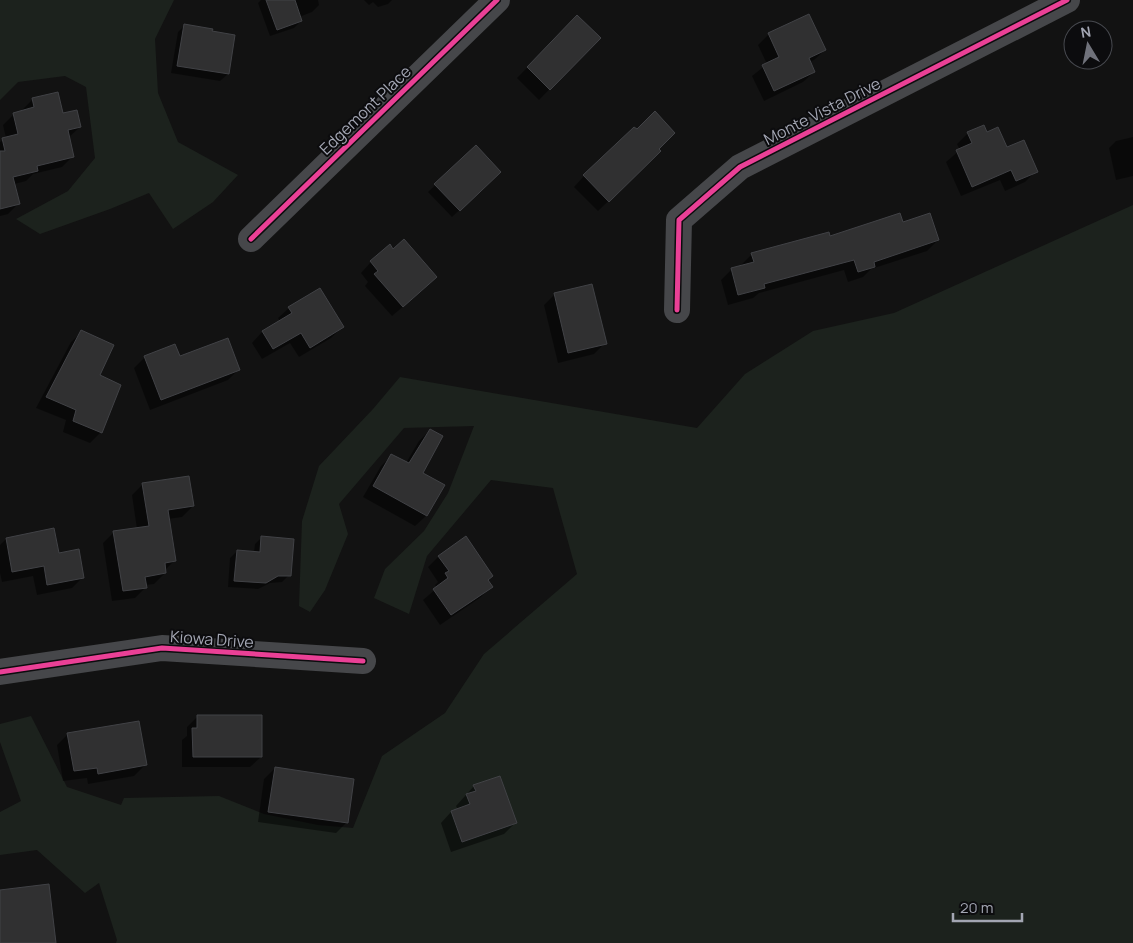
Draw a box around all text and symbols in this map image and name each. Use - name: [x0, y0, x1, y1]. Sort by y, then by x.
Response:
- north arrow: [1063, 20, 1113, 70]
- text: N: [1079, 21, 1092, 42]
- street label: Edgemont Place: [314, 61, 416, 159]
- street label: Monte Vista Drive: [760, 72, 884, 150]
- street label: Kiowa Drive: [169, 625, 255, 653]
- scale bar: [953, 890, 1022, 922]
- text: 20 m: [960, 897, 993, 918]

